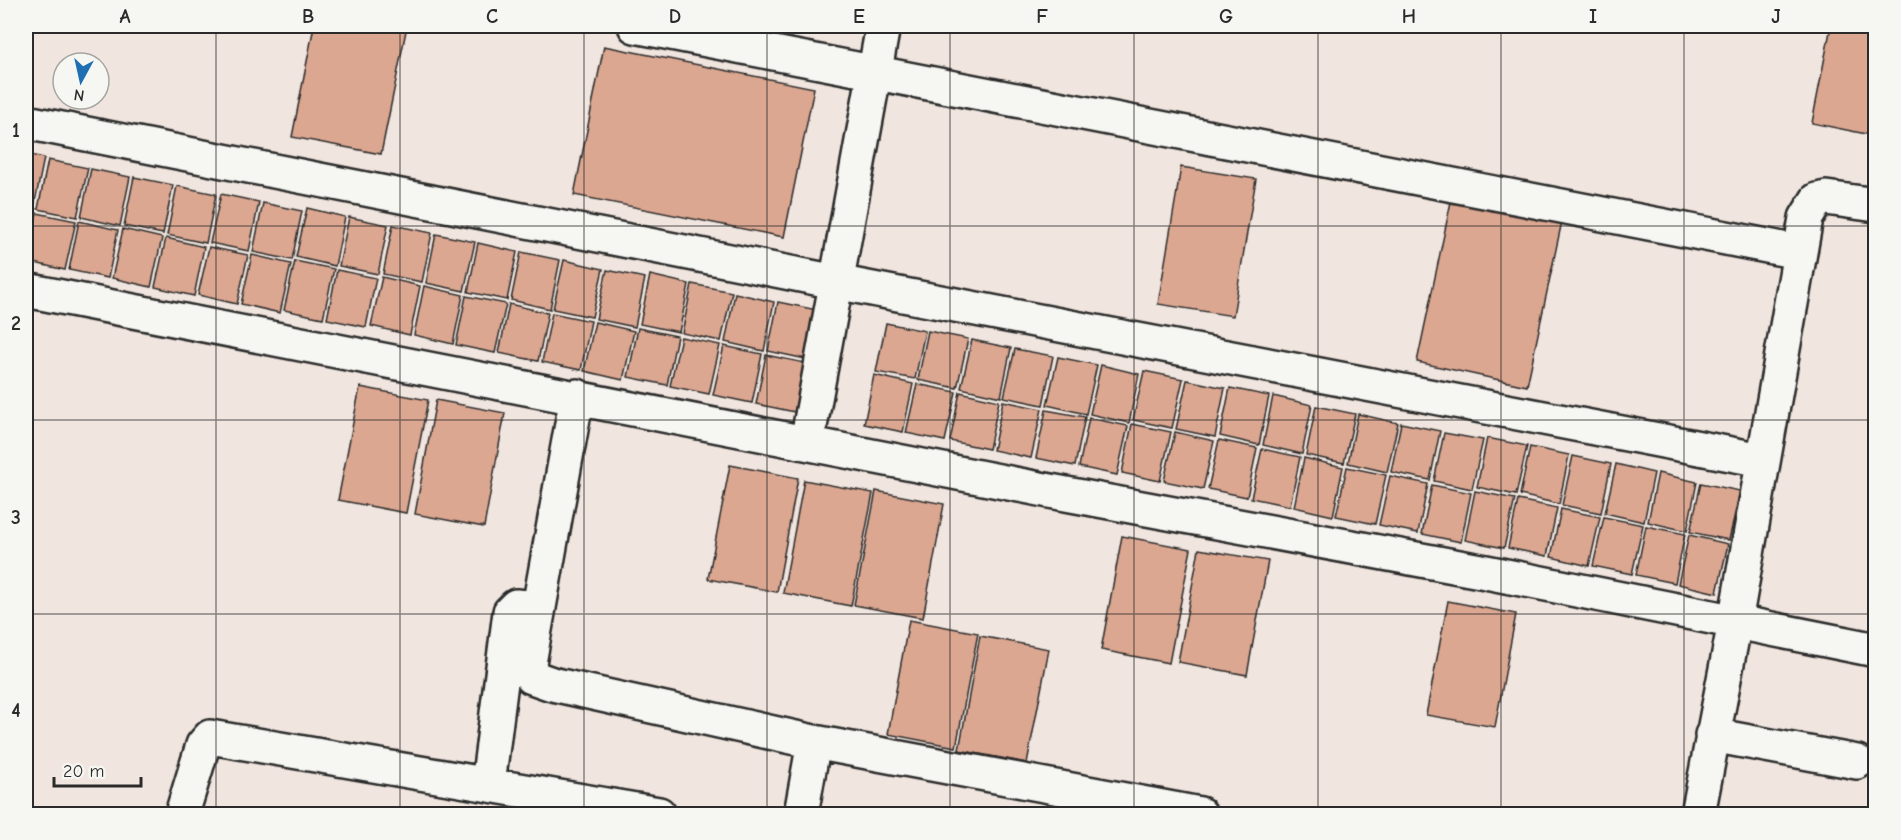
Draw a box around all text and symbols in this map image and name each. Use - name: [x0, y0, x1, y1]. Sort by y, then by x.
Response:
- text: A: [119, 5, 131, 28]
- text: B: [302, 5, 314, 28]
- text: C: [486, 5, 498, 28]
- text: D: [669, 5, 681, 28]
- text: E: [853, 5, 865, 28]
- text: F: [1036, 5, 1048, 28]
- text: G: [1219, 5, 1233, 28]
- text: H: [1402, 5, 1416, 28]
- text: I: [1589, 5, 1597, 28]
- text: J: [1771, 5, 1781, 28]
- north arrow: [51, 51, 111, 111]
- text: N: [73, 85, 85, 105]
- text: 1: [12, 119, 20, 142]
- text: 2: [11, 312, 21, 335]
- text: 3: [11, 506, 21, 529]
- text: 4: [11, 699, 21, 722]
- scale bar: [54, 750, 141, 788]
- text: 20 m: [63, 761, 104, 782]

